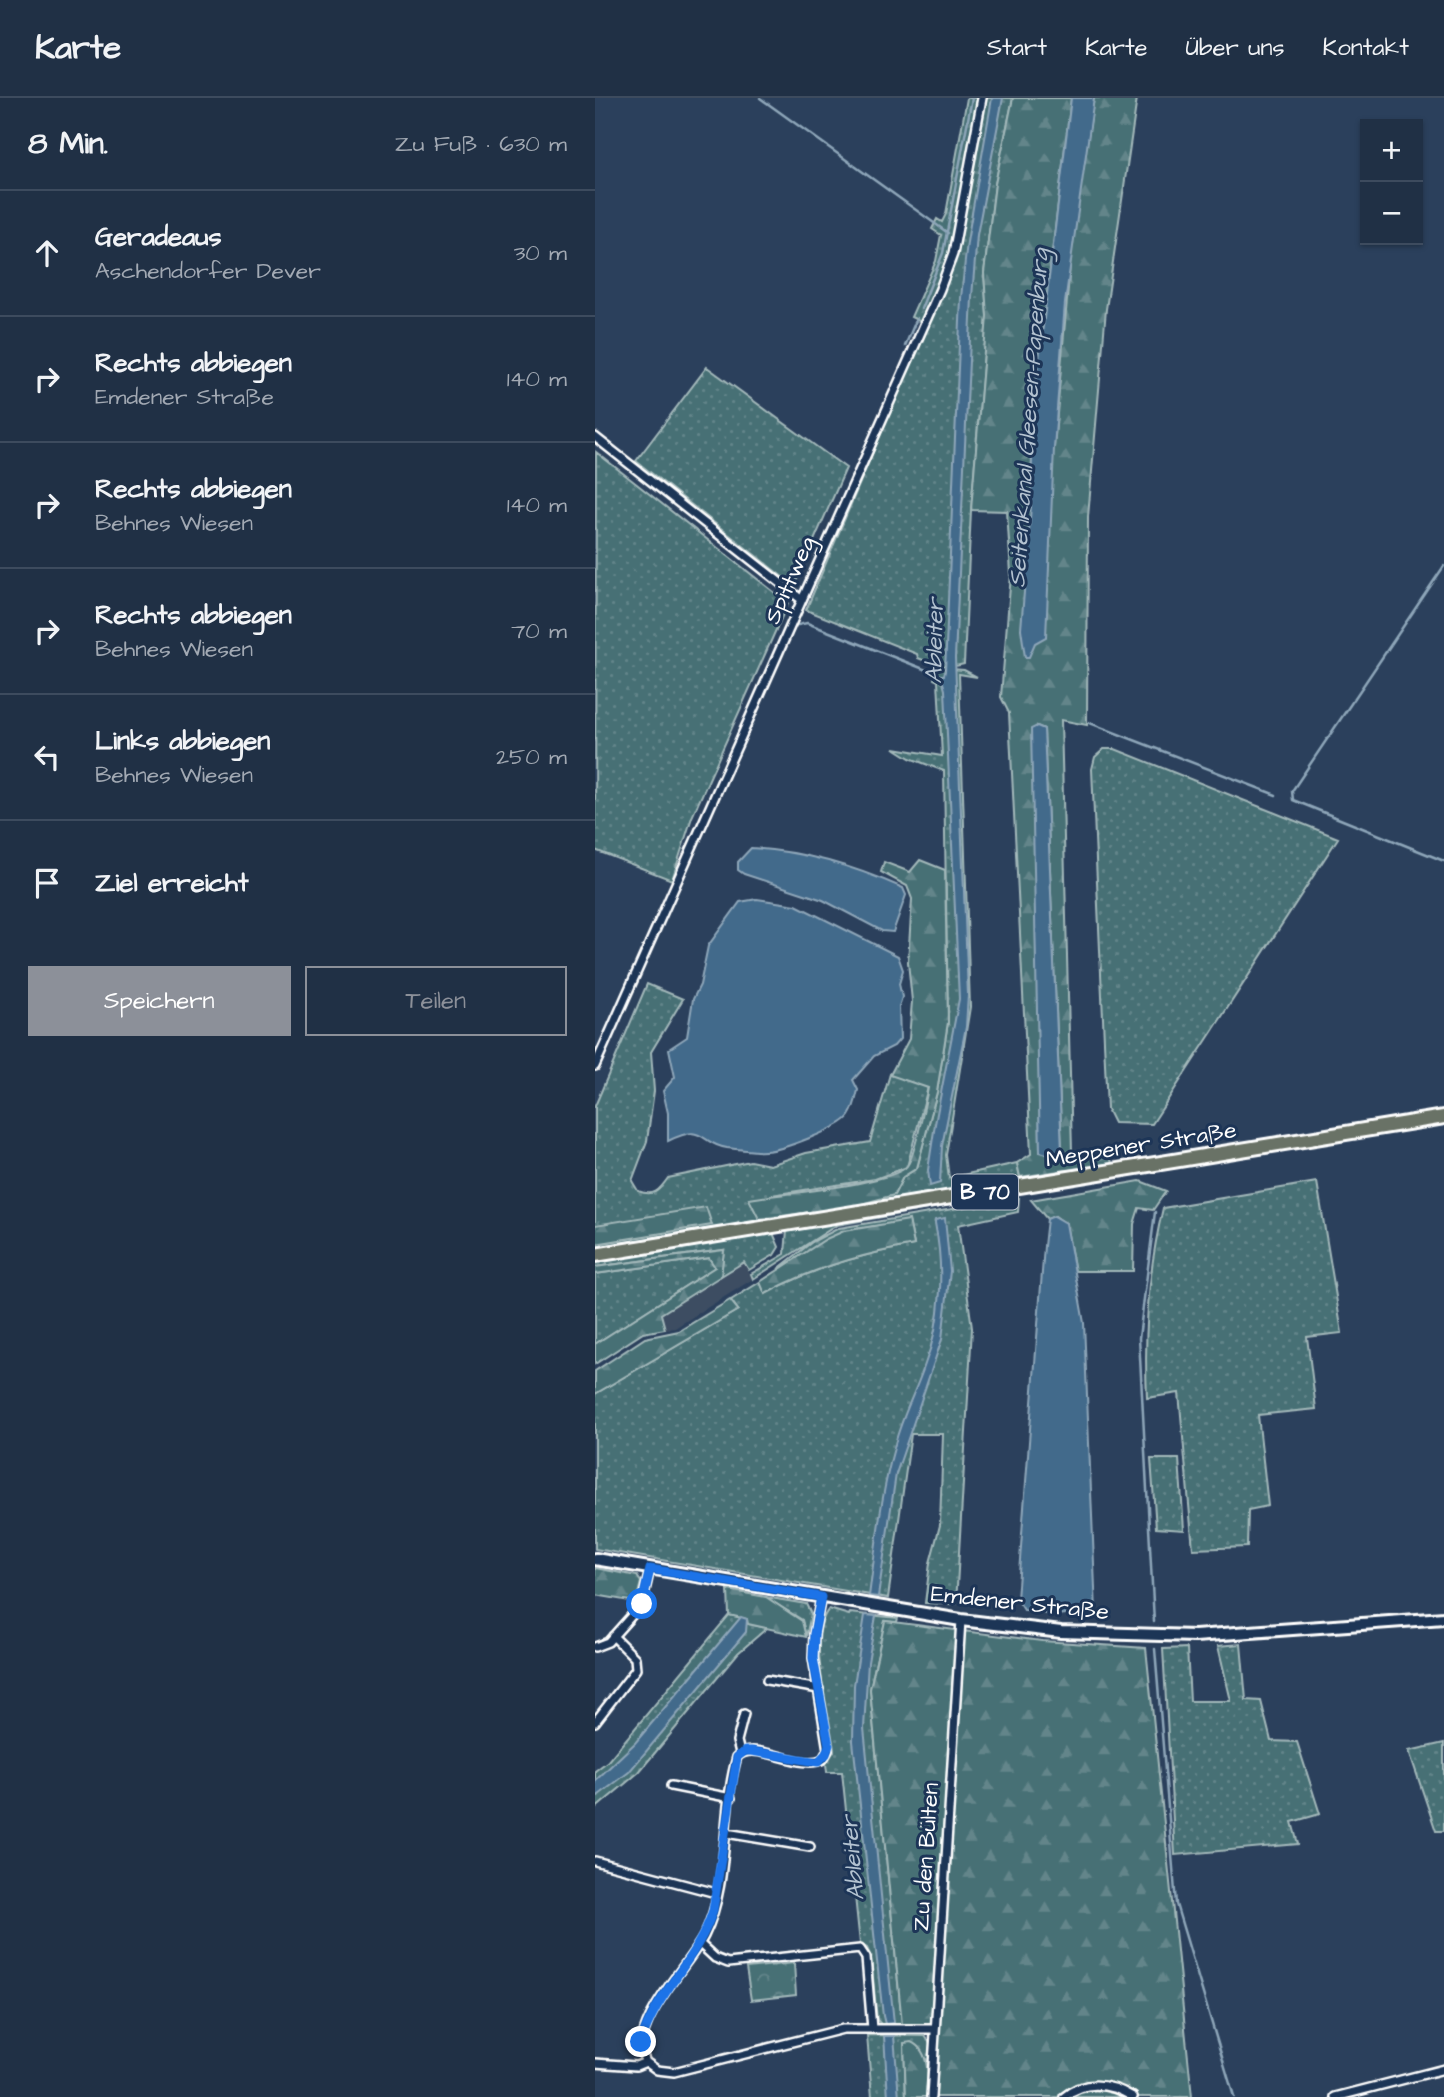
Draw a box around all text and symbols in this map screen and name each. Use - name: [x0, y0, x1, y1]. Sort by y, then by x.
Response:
- text: Karte: [35, 25, 121, 71]
- text: Start: [987, 31, 1047, 65]
- text: Karte: [1085, 31, 1148, 65]
- text: Über uns: [1186, 31, 1285, 65]
- text: Kontakt: [1323, 31, 1409, 65]
- map controls: [1360, 119, 1423, 245]
- button: +: [1360, 119, 1423, 182]
- text: 8 Min.: [28, 123, 108, 165]
- text: Zu Fuß · 630 m: [395, 128, 567, 160]
- button: −: [1360, 182, 1423, 245]
- text: Geradeaus: [95, 219, 222, 255]
- icon: ahead: [28, 234, 66, 272]
- text: 30 m: [514, 237, 567, 269]
- water label: Seitenkanal Gleesen-Papenburg: [1000, 246, 1059, 588]
- text: Aschendorfer Dever: [95, 255, 321, 287]
- text: Rechts abbiegen: [95, 345, 292, 381]
- icon: right: [28, 360, 66, 398]
- text: 140 m: [507, 363, 567, 395]
- text: Emdener Straße: [95, 381, 274, 413]
- text: Rechts abbiegen: [95, 471, 292, 507]
- icon: right: [28, 486, 66, 524]
- text: 140 m: [507, 489, 567, 521]
- text: Behnes Wiesen: [95, 507, 253, 539]
- street label: Spittweg: [757, 531, 824, 629]
- water label: Ableiter: [917, 595, 953, 684]
- text: Rechts abbiegen: [95, 597, 292, 633]
- icon: right: [28, 612, 66, 650]
- text: 70 m: [511, 615, 567, 647]
- text: Behnes Wiesen: [95, 633, 253, 665]
- text: Links abbiegen: [95, 723, 270, 759]
- icon: left: [28, 738, 66, 776]
- text: 250 m: [496, 741, 567, 773]
- text: Behnes Wiesen: [95, 759, 253, 791]
- icon: arrive: [28, 864, 66, 902]
- text: Ziel erreicht: [95, 865, 249, 901]
- button: Speichern: [28, 966, 291, 1036]
- button: Teilen: [305, 966, 567, 1036]
- street label: Meppener Straße: [1043, 1114, 1239, 1176]
- road number: B 70: [952, 1174, 1018, 1210]
- street label: Emdener Straße: [929, 1578, 1111, 1628]
- route start: [626, 1588, 657, 1619]
- street label: Zu den Bülten: [905, 1782, 947, 1932]
- water label: Ableiter: [832, 1811, 874, 1902]
- route end: [625, 2026, 656, 2057]

